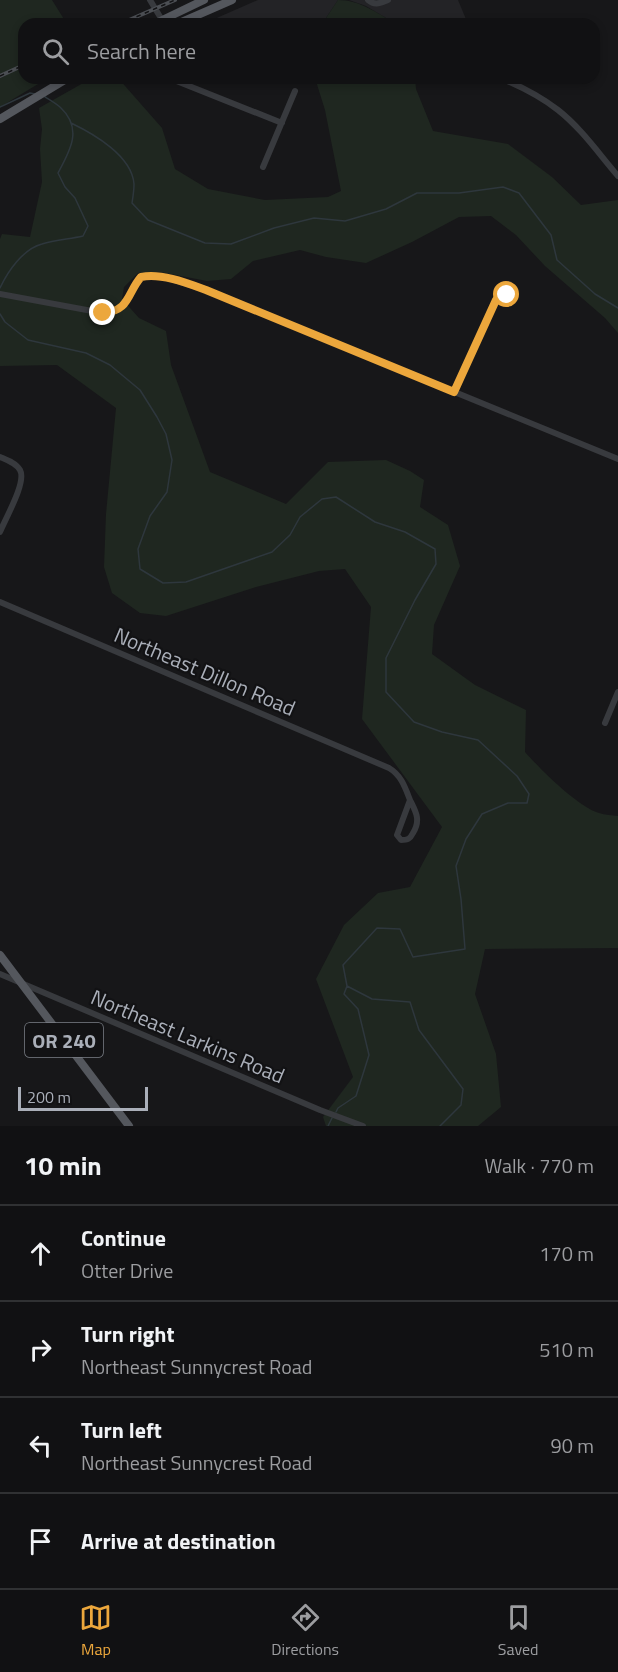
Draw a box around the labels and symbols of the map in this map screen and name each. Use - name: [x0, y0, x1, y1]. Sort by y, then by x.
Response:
- route start: [493, 281, 519, 307]
- route end: [89, 299, 115, 325]
- street label: Northeast Dillon Road: [109, 618, 301, 724]
- street label: Northeast Larkins Road: [86, 981, 290, 1091]
- road number: OR 240: [25, 1023, 103, 1057]
- scale bar: [18, 1084, 148, 1112]

